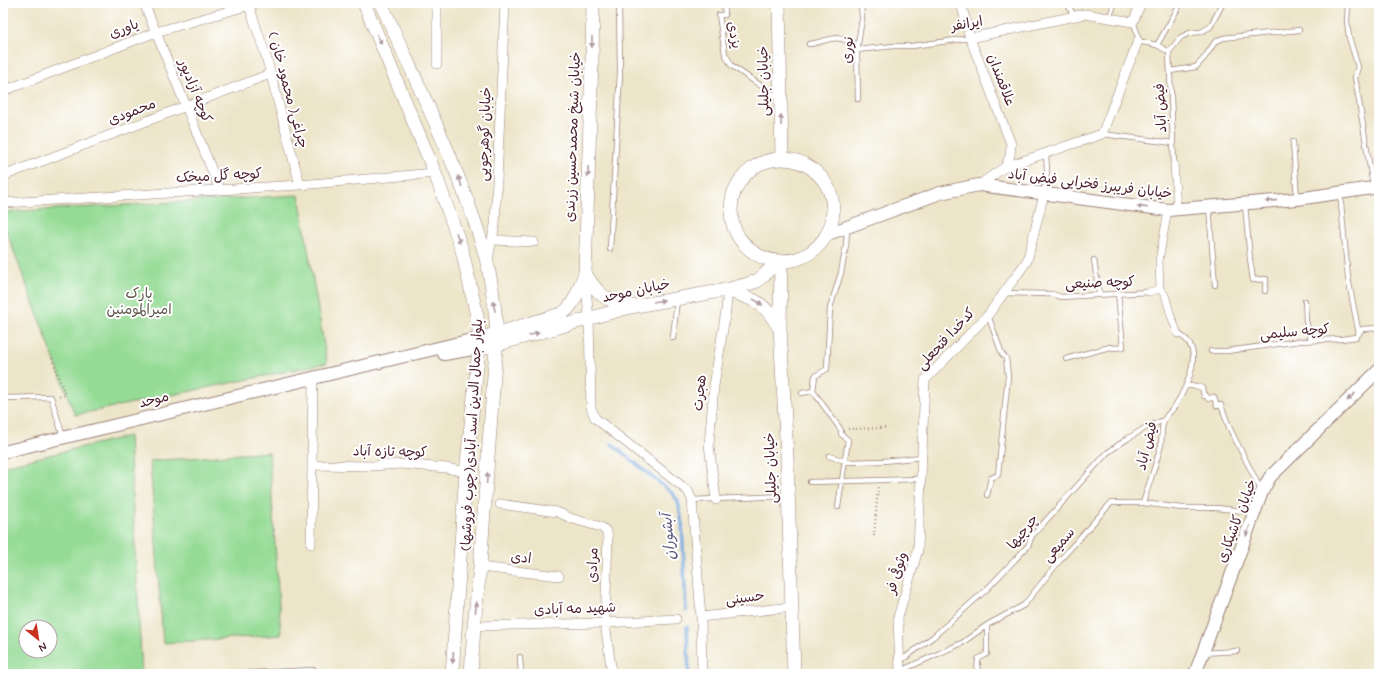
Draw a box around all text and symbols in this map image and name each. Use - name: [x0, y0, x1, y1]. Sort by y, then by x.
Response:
- street label: ایرانفر: [949, 12, 984, 36]
- street label: یاوری: [107, 15, 141, 43]
- street label: یزدی: [723, 20, 745, 50]
- street label: چراغی( محمود خان ): [264, 30, 312, 150]
- one-way arrow: [376, 33, 383, 45]
- one-way arrow: [589, 36, 595, 49]
- street label: نوری: [838, 36, 858, 64]
- street label: خیابان جلیلی: [754, 45, 774, 117]
- street label: علاقمندان: [983, 51, 1019, 109]
- street label: خیابان شیخ محمدحسین زرندی: [561, 52, 585, 222]
- street label: کوچه آزادپور: [174, 55, 216, 126]
- street label: فیض آباد: [1151, 83, 1171, 133]
- street label: خیابان گوهرجویی: [474, 86, 496, 182]
- street label: محمودی: [106, 95, 158, 129]
- one-way arrow: [778, 113, 784, 126]
- street label: کوچه گل میخک: [176, 165, 262, 187]
- street label: خیابان فریبرز فخرایی فیض آباد: [1007, 165, 1173, 203]
- one-way arrow: [585, 166, 592, 178]
- one-way arrow: [456, 175, 462, 187]
- one-way arrow: [1265, 198, 1277, 205]
- one-way arrow: [1136, 204, 1148, 210]
- one-way arrow: [455, 232, 461, 244]
- street label: کوچه صنیعی: [1065, 273, 1135, 293]
- street label: خیابان موحد: [600, 275, 672, 307]
- park label: پارک امیرالمومنین: [106, 285, 172, 319]
- one-way arrow: [653, 298, 665, 304]
- one-way arrow: [752, 299, 764, 306]
- one-way arrow: [491, 300, 497, 312]
- street label: کدخدا فتحعلی: [913, 304, 979, 374]
- street label: بلوار جمال الدین اسد آبادی(چوب فروشها): [457, 318, 487, 552]
- street label: کوچه سلیمی: [1259, 320, 1331, 344]
- one-way arrow: [528, 331, 540, 337]
- street label: هجرت: [689, 374, 711, 412]
- street label: موحد: [137, 388, 171, 412]
- one-way arrow: [1346, 392, 1356, 402]
- street label: فیض آباد: [1132, 420, 1162, 472]
- street label: خیابان جلیلی: [761, 432, 781, 504]
- street label: کوچه تازه آباد: [353, 442, 427, 462]
- one-way arrow: [483, 472, 490, 484]
- street label: خیابان کاشیکاری: [1213, 477, 1261, 565]
- water label: آبشوران: [657, 509, 681, 561]
- street label: چرچیها: [1003, 511, 1043, 553]
- street label: سمیعی: [1039, 524, 1079, 566]
- one-way arrow: [1245, 525, 1251, 537]
- street label: مرادی: [583, 547, 603, 583]
- street label: ادی: [510, 548, 532, 568]
- street label: وثوقی فر: [882, 550, 912, 597]
- street label: حسینی: [724, 587, 766, 609]
- street label: شهید مه آبادی: [534, 599, 616, 619]
- one-way arrow: [473, 601, 479, 613]
- north arrow: [18, 619, 58, 659]
- text: N: [36, 639, 49, 655]
- one-way arrow: [449, 652, 456, 664]

